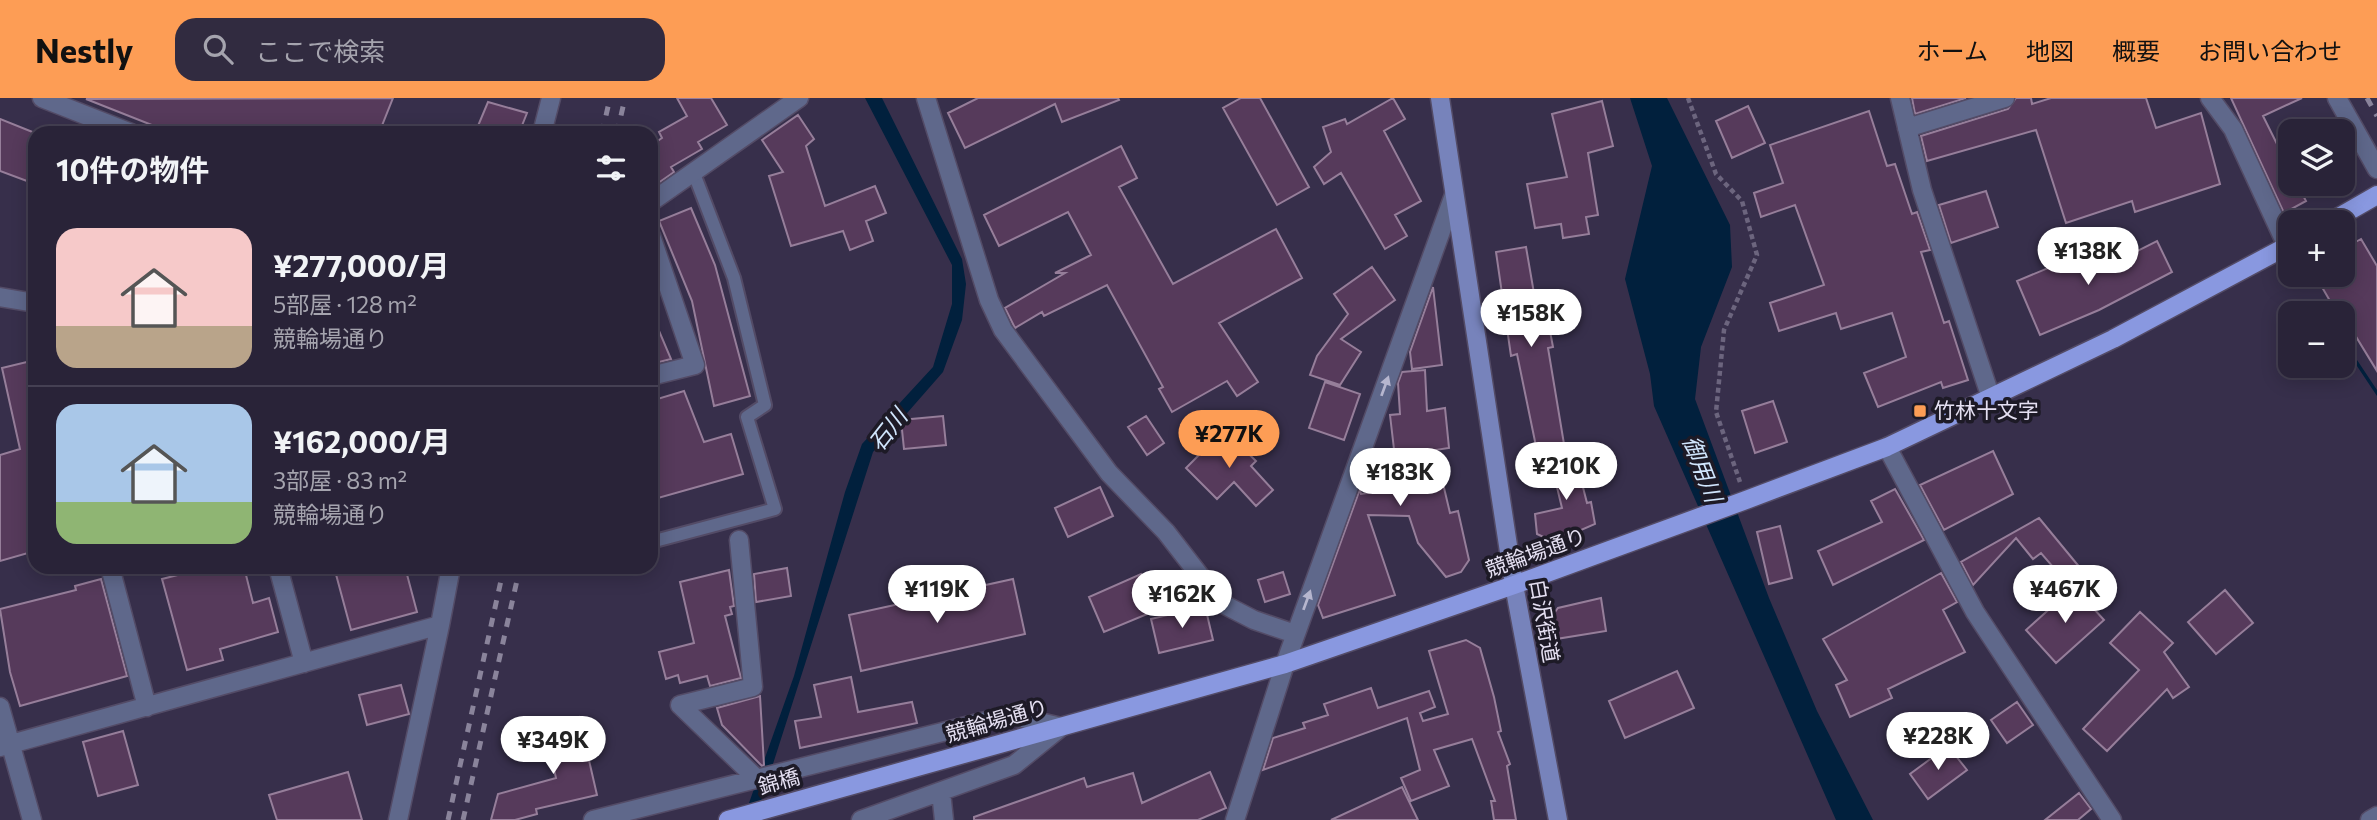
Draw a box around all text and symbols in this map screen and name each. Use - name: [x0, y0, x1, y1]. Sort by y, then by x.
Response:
- search box: [175, 18, 665, 81]
- text: Nestly: [35, 29, 133, 70]
- icon: search: [199, 30, 237, 68]
- text: ここで検索: [255, 35, 385, 66]
- text: ホーム: [1917, 36, 1988, 65]
- text: 地図: [2026, 36, 2074, 65]
- text: 概要: [2112, 36, 2160, 65]
- text: お問い合わせ: [2198, 36, 2342, 65]
- map controls: [2278, 119, 2355, 378]
- button: layers: [2278, 119, 2355, 196]
- icon: filters: [592, 149, 630, 187]
- text: 10件の物件: [56, 150, 210, 187]
- button: +: [2278, 210, 2355, 287]
- pin: ¥138K: [2039, 228, 2137, 287]
- text: ¥138K: [2054, 236, 2122, 264]
- text: ¥277,000/月: [273, 246, 450, 283]
- icon: home: [112, 256, 196, 340]
- pin: ¥158K: [1482, 289, 1580, 349]
- text: 5部屋 · 128 m²: [273, 290, 417, 318]
- text: ¥158K: [1497, 298, 1565, 326]
- button: −: [2278, 301, 2355, 378]
- text: 競輪場通り: [273, 324, 388, 352]
- one-way arrow: [1380, 376, 1391, 397]
- place label: 竹林十文字: [1934, 397, 2039, 422]
- water label: 石川: [862, 400, 914, 456]
- marker: 竹林十文字: [1912, 403, 1928, 419]
- pin: ¥277K: [1180, 410, 1278, 470]
- text: ¥277K: [1194, 419, 1264, 447]
- text: ¥162,000/月: [273, 422, 451, 459]
- water label: 御用川: [1677, 431, 1729, 509]
- icon: home: [112, 432, 196, 516]
- pin: ¥210K: [1517, 442, 1615, 502]
- pin: ¥183K: [1351, 448, 1449, 508]
- text: ¥210K: [1531, 451, 1601, 479]
- text: ¥183K: [1366, 457, 1434, 485]
- text: 3部屋 · 83 m²: [273, 466, 407, 494]
- text: 競輪場通り: [273, 500, 388, 528]
- street label: 競輪場通り: [1482, 522, 1589, 581]
- pin: ¥119K: [888, 566, 986, 625]
- pin: ¥467K: [2016, 566, 2114, 625]
- pin: ¥162K: [1133, 570, 1231, 630]
- text: ¥119K: [904, 574, 970, 602]
- text: ¥467K: [2029, 574, 2101, 602]
- street label: 白沢街道: [1526, 577, 1565, 664]
- text: ¥162K: [1148, 579, 1216, 607]
- one-way arrow: [1302, 589, 1313, 610]
- street label: 競輪場通り: [943, 693, 1050, 746]
- pin: ¥228K: [1889, 712, 1987, 772]
- pin: ¥349K: [504, 716, 602, 776]
- text: ¥228K: [1902, 721, 1974, 749]
- text: ¥349K: [517, 725, 589, 753]
- street label: 錦橋: [755, 763, 802, 798]

